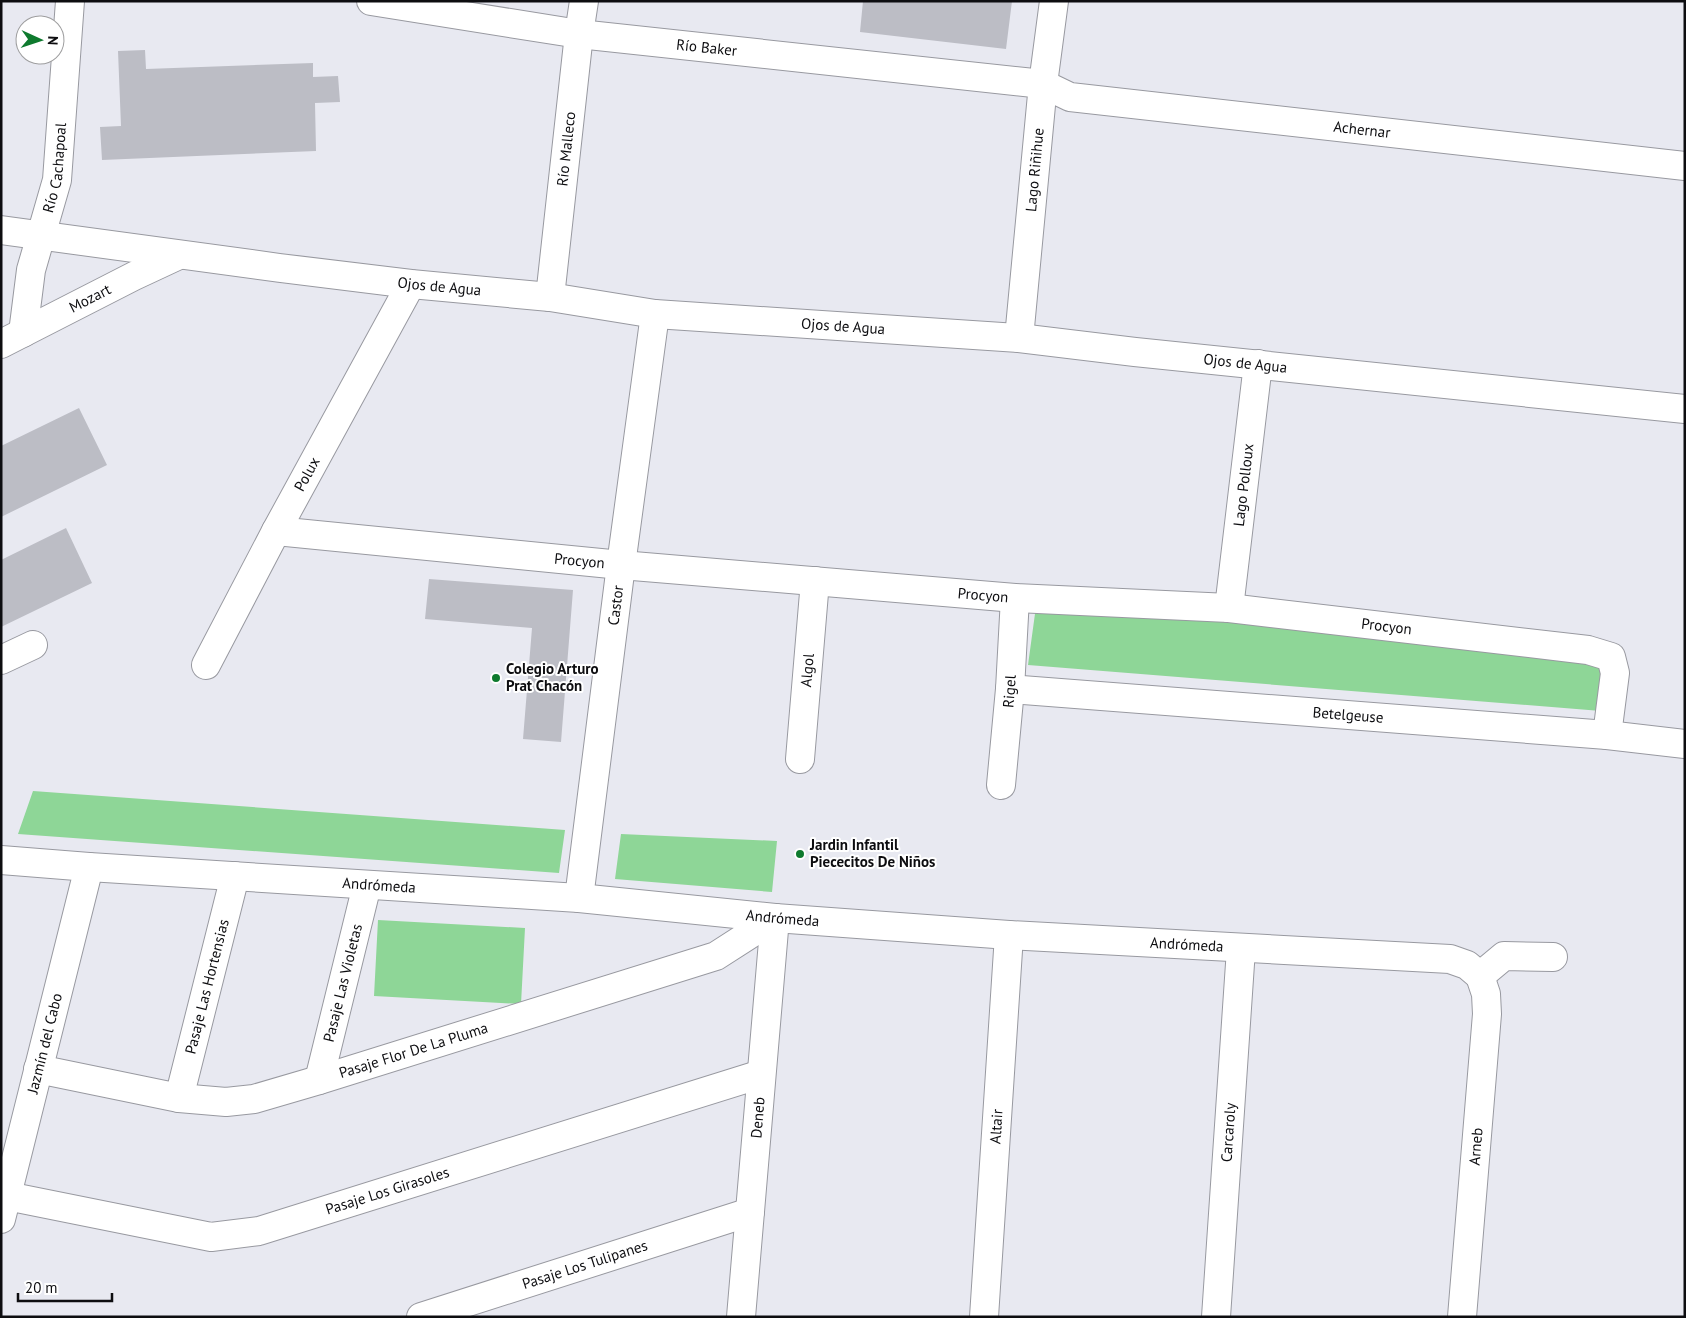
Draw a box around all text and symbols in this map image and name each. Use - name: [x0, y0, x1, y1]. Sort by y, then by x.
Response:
- north arrow: [15, 15, 65, 65]
- street label: Río Baker: [675, 35, 738, 60]
- text: N: [44, 36, 62, 46]
- street label: Río Malleco: [552, 111, 579, 187]
- street label: Achernar: [1333, 117, 1391, 142]
- street label: Río Cachapoal: [38, 121, 70, 215]
- street label: Lago Riñihue: [1021, 127, 1048, 213]
- street label: Ojos de Agua: [396, 272, 482, 300]
- street label: Mozart: [66, 279, 114, 317]
- street label: Ojos de Agua: [801, 314, 886, 338]
- street label: Ojos de Agua: [1202, 349, 1288, 377]
- street label: Lago Polloux: [1229, 442, 1258, 527]
- street label: Polux: [290, 453, 324, 494]
- street label: Procyon: [553, 548, 606, 572]
- street label: Procyon: [957, 583, 1009, 606]
- street label: Castor: [603, 584, 627, 626]
- street label: Procyon: [1360, 614, 1413, 638]
- street label: Algol: [796, 652, 818, 688]
- place label: Colegio Arturo Prat Chacón: [506, 659, 599, 695]
- marker: Colegio Arturo Prat Chacón: [490, 672, 502, 684]
- street label: Rigel: [998, 674, 1020, 709]
- street label: Betelgeuse: [1312, 702, 1384, 727]
- place label: Jardin Infantil Piececitos De Niños: [809, 835, 935, 871]
- marker: Jardin Infantil Piececitos De Niños: [794, 848, 806, 860]
- street label: Andrómeda: [342, 873, 416, 897]
- street label: Andrómeda: [745, 905, 820, 930]
- street label: Pasaje Las Hortensias: [180, 917, 233, 1056]
- street label: Pasaje Las Violetas: [319, 922, 366, 1044]
- street label: Andrómeda: [1150, 933, 1224, 956]
- street label: Jazmín del Cabo: [22, 991, 66, 1097]
- street label: Pasaje Flor De La Pluma: [337, 1018, 490, 1082]
- street label: Deneb: [746, 1096, 769, 1139]
- street label: Carcaroly: [1217, 1102, 1240, 1163]
- street label: Altair: [985, 1108, 1007, 1144]
- street label: Arneb: [1465, 1127, 1487, 1166]
- street label: Pasaje Los Girasoles: [323, 1162, 451, 1219]
- street label: Pasaje Los Tulipanes: [520, 1235, 650, 1293]
- scale bar: [18, 1270, 111, 1302]
- text: 20 m: [25, 1278, 58, 1297]

